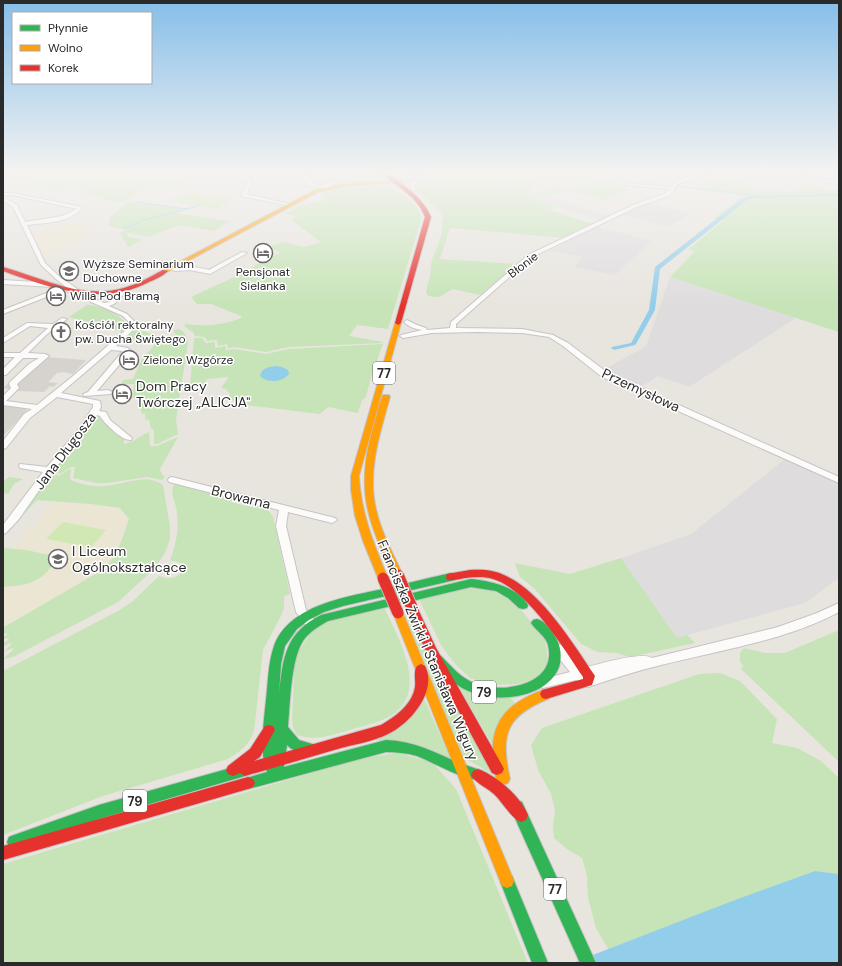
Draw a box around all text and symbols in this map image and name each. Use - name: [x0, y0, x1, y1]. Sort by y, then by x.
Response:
- legend: [12, 12, 152, 84]
- text: Płynnie: [48, 20, 88, 36]
- text: Wolno: [48, 40, 83, 56]
- text: Korek: [48, 60, 79, 76]
- hotel icon: Pensjonat Sielanka: [252, 242, 274, 264]
- street label: Błonie: [505, 248, 542, 282]
- place label: Wyższe Seminarium Duchowne: [83, 256, 194, 286]
- school or university icon: Wyższe Seminarium Duchowne: [58, 260, 80, 282]
- place label: Pensjonat Sielanka: [236, 264, 290, 294]
- hotel icon: Willa Pod Bramą: [45, 285, 67, 307]
- place label: Willa Pod Bramą: [70, 288, 159, 304]
- place label: Kościół rektoralny pw. Ducha Świętego: [75, 317, 186, 347]
- church icon: Kościół rektoralny pw. Ducha Świętego: [50, 321, 72, 343]
- hotel icon: Zielone Wzgórze: [118, 349, 140, 371]
- place label: Zielone Wzgórze: [143, 352, 233, 368]
- road number: 77: [373, 362, 395, 384]
- street label: Przemysłowa: [599, 364, 683, 416]
- place label: Dom Pracy Twórczej „ALICJA": [136, 377, 250, 411]
- hotel icon: Dom Pracy Twórczej „ALICJA": [111, 383, 133, 405]
- street label: Jana Długosza: [30, 409, 100, 493]
- street label: Browarna: [210, 481, 272, 513]
- street label: Franciszka Żwirki i Stanisława Wigury: [373, 537, 483, 763]
- place label: I Liceum Ogólnokształcące: [72, 542, 186, 576]
- school or university icon: I Liceum Ogólnokształcące: [47, 548, 69, 570]
- road number: 79: [472, 681, 496, 703]
- road number: 79: [123, 790, 147, 812]
- road number: 77: [544, 878, 566, 900]

